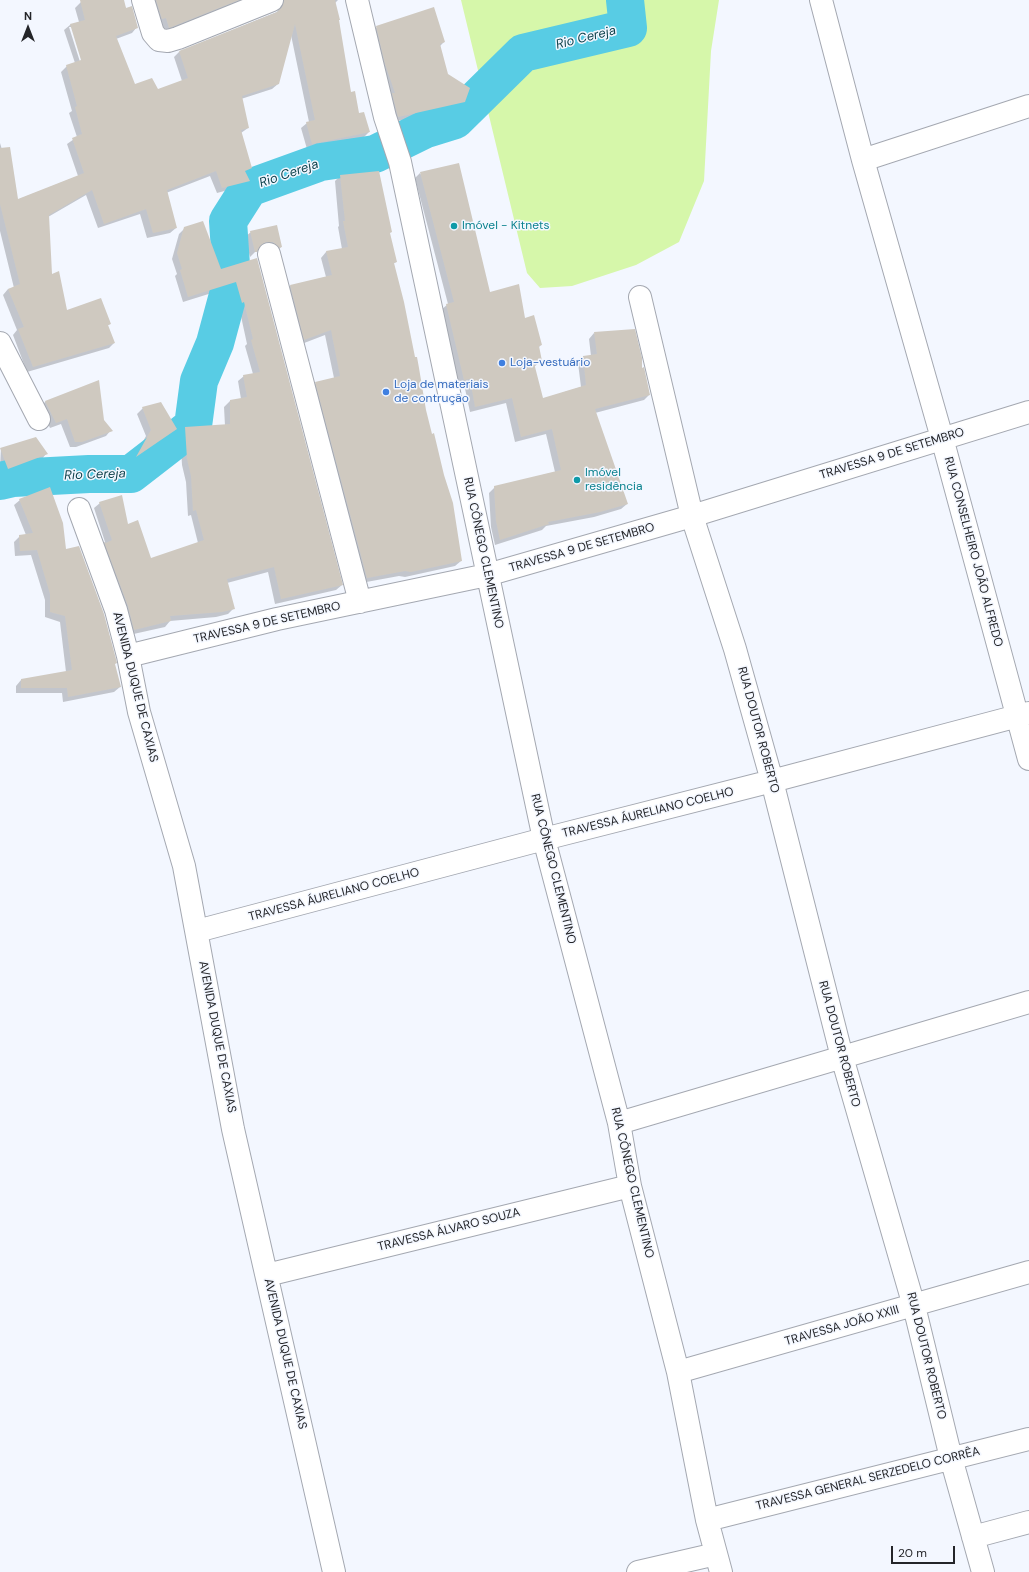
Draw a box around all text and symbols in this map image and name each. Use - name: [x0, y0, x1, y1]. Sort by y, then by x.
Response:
- north arrow: [8, 8, 48, 48]
- text: N: [24, 9, 32, 23]
- water label: Rio Cereja: [554, 23, 618, 53]
- water label: Rio Cereja: [257, 157, 321, 191]
- place label: Imóvel - Kitnets: [462, 219, 550, 233]
- marker: Imóvel - Kitnets: [449, 221, 459, 231]
- place label: Loja-vestuário: [510, 356, 590, 370]
- marker: Loja-vestuário: [497, 358, 507, 368]
- place label: Loja de materiais de contrução: [394, 378, 489, 406]
- marker: Loja de materiais de contrução: [381, 387, 391, 397]
- street label: TRAVESSA 9 DE SETEMBRO: [818, 425, 966, 483]
- street label: RUA CONSELHEIRO JOÃO ALFREDO: [941, 455, 1005, 649]
- water label: Rio Cereja: [64, 466, 126, 484]
- place label: Imóvel residência: [585, 466, 642, 494]
- marker: Imóvel residência: [572, 475, 582, 485]
- street label: RUA CÔNEGO CLEMENTINO: [460, 476, 506, 630]
- street label: TRAVESSA 9 DE SETEMBRO: [508, 520, 656, 576]
- street label: TRAVESSA 9 DE SETEMBRO: [192, 599, 342, 647]
- street label: AVENIDA DUQUE DE CAXIAS: [109, 610, 161, 764]
- street label: RUA DOUTOR ROBERTO: [734, 665, 782, 795]
- street label: TRAVESSA ÁURELIANO COELHO: [561, 785, 735, 841]
- street label: RUA CÔNEGO CLEMENTINO: [527, 792, 579, 946]
- street label: TRAVESSA ÁURELIANO COELHO: [247, 865, 421, 925]
- street label: AVENIDA DUQUE DE CAXIAS: [195, 960, 239, 1114]
- street label: RUA DOUTOR ROBERTO: [815, 979, 863, 1109]
- street label: RUA CÔNEGO CLEMENTINO: [608, 1106, 656, 1260]
- street label: TRAVESSA ÁLVARO SOUZA: [376, 1205, 522, 1255]
- street label: AVENIDA DUQUE DE CAXIAS: [261, 1277, 309, 1431]
- street label: RUA DOUTOR ROBERTO: [903, 1291, 949, 1421]
- street label: TRAVESSA JOÃO XXIII: [783, 1303, 901, 1349]
- street label: TRAVESSA GENERAL SERZEDELO CORRÊA: [755, 1444, 981, 1514]
- scale bar: [893, 1538, 957, 1564]
- text: 20 m: [898, 1545, 927, 1561]

